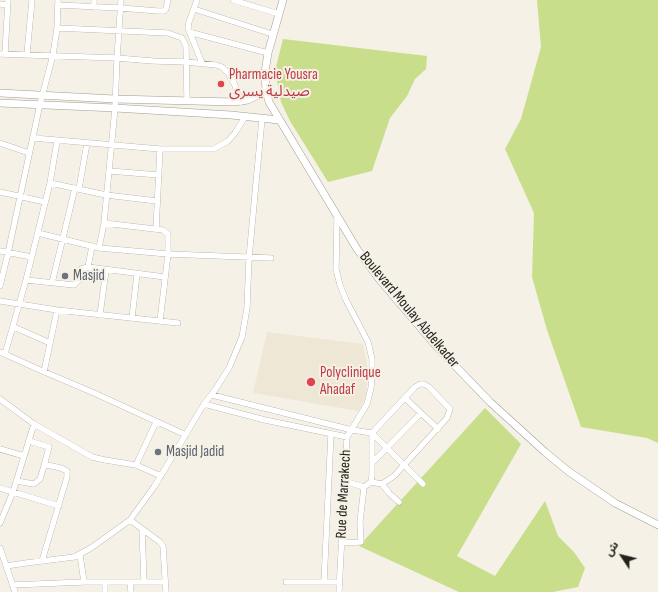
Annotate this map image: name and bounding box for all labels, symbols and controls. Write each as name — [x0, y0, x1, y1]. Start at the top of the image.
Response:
place label: Pharmacie Yousra صيدلية يسرى — [229, 66, 318, 101]
marker: Pharmacie Yousra صيدلية يسرى — [216, 79, 226, 89]
street label: Boulevard Moulay Abdelkader — [355, 248, 463, 372]
place label: Masjid — [73, 267, 105, 285]
marker: Masjid — [60, 271, 70, 281]
place label: Polyclinique Ahadaf — [320, 364, 381, 399]
marker: Polyclinique Ahadaf — [305, 376, 317, 388]
place label: Masjid Jadid — [166, 443, 224, 461]
marker: Masjid Jadid — [153, 447, 163, 457]
street label: Rue de Marrakech — [333, 449, 355, 539]
north arrow — [602, 536, 642, 576]
text: ش — [602, 539, 621, 559]

